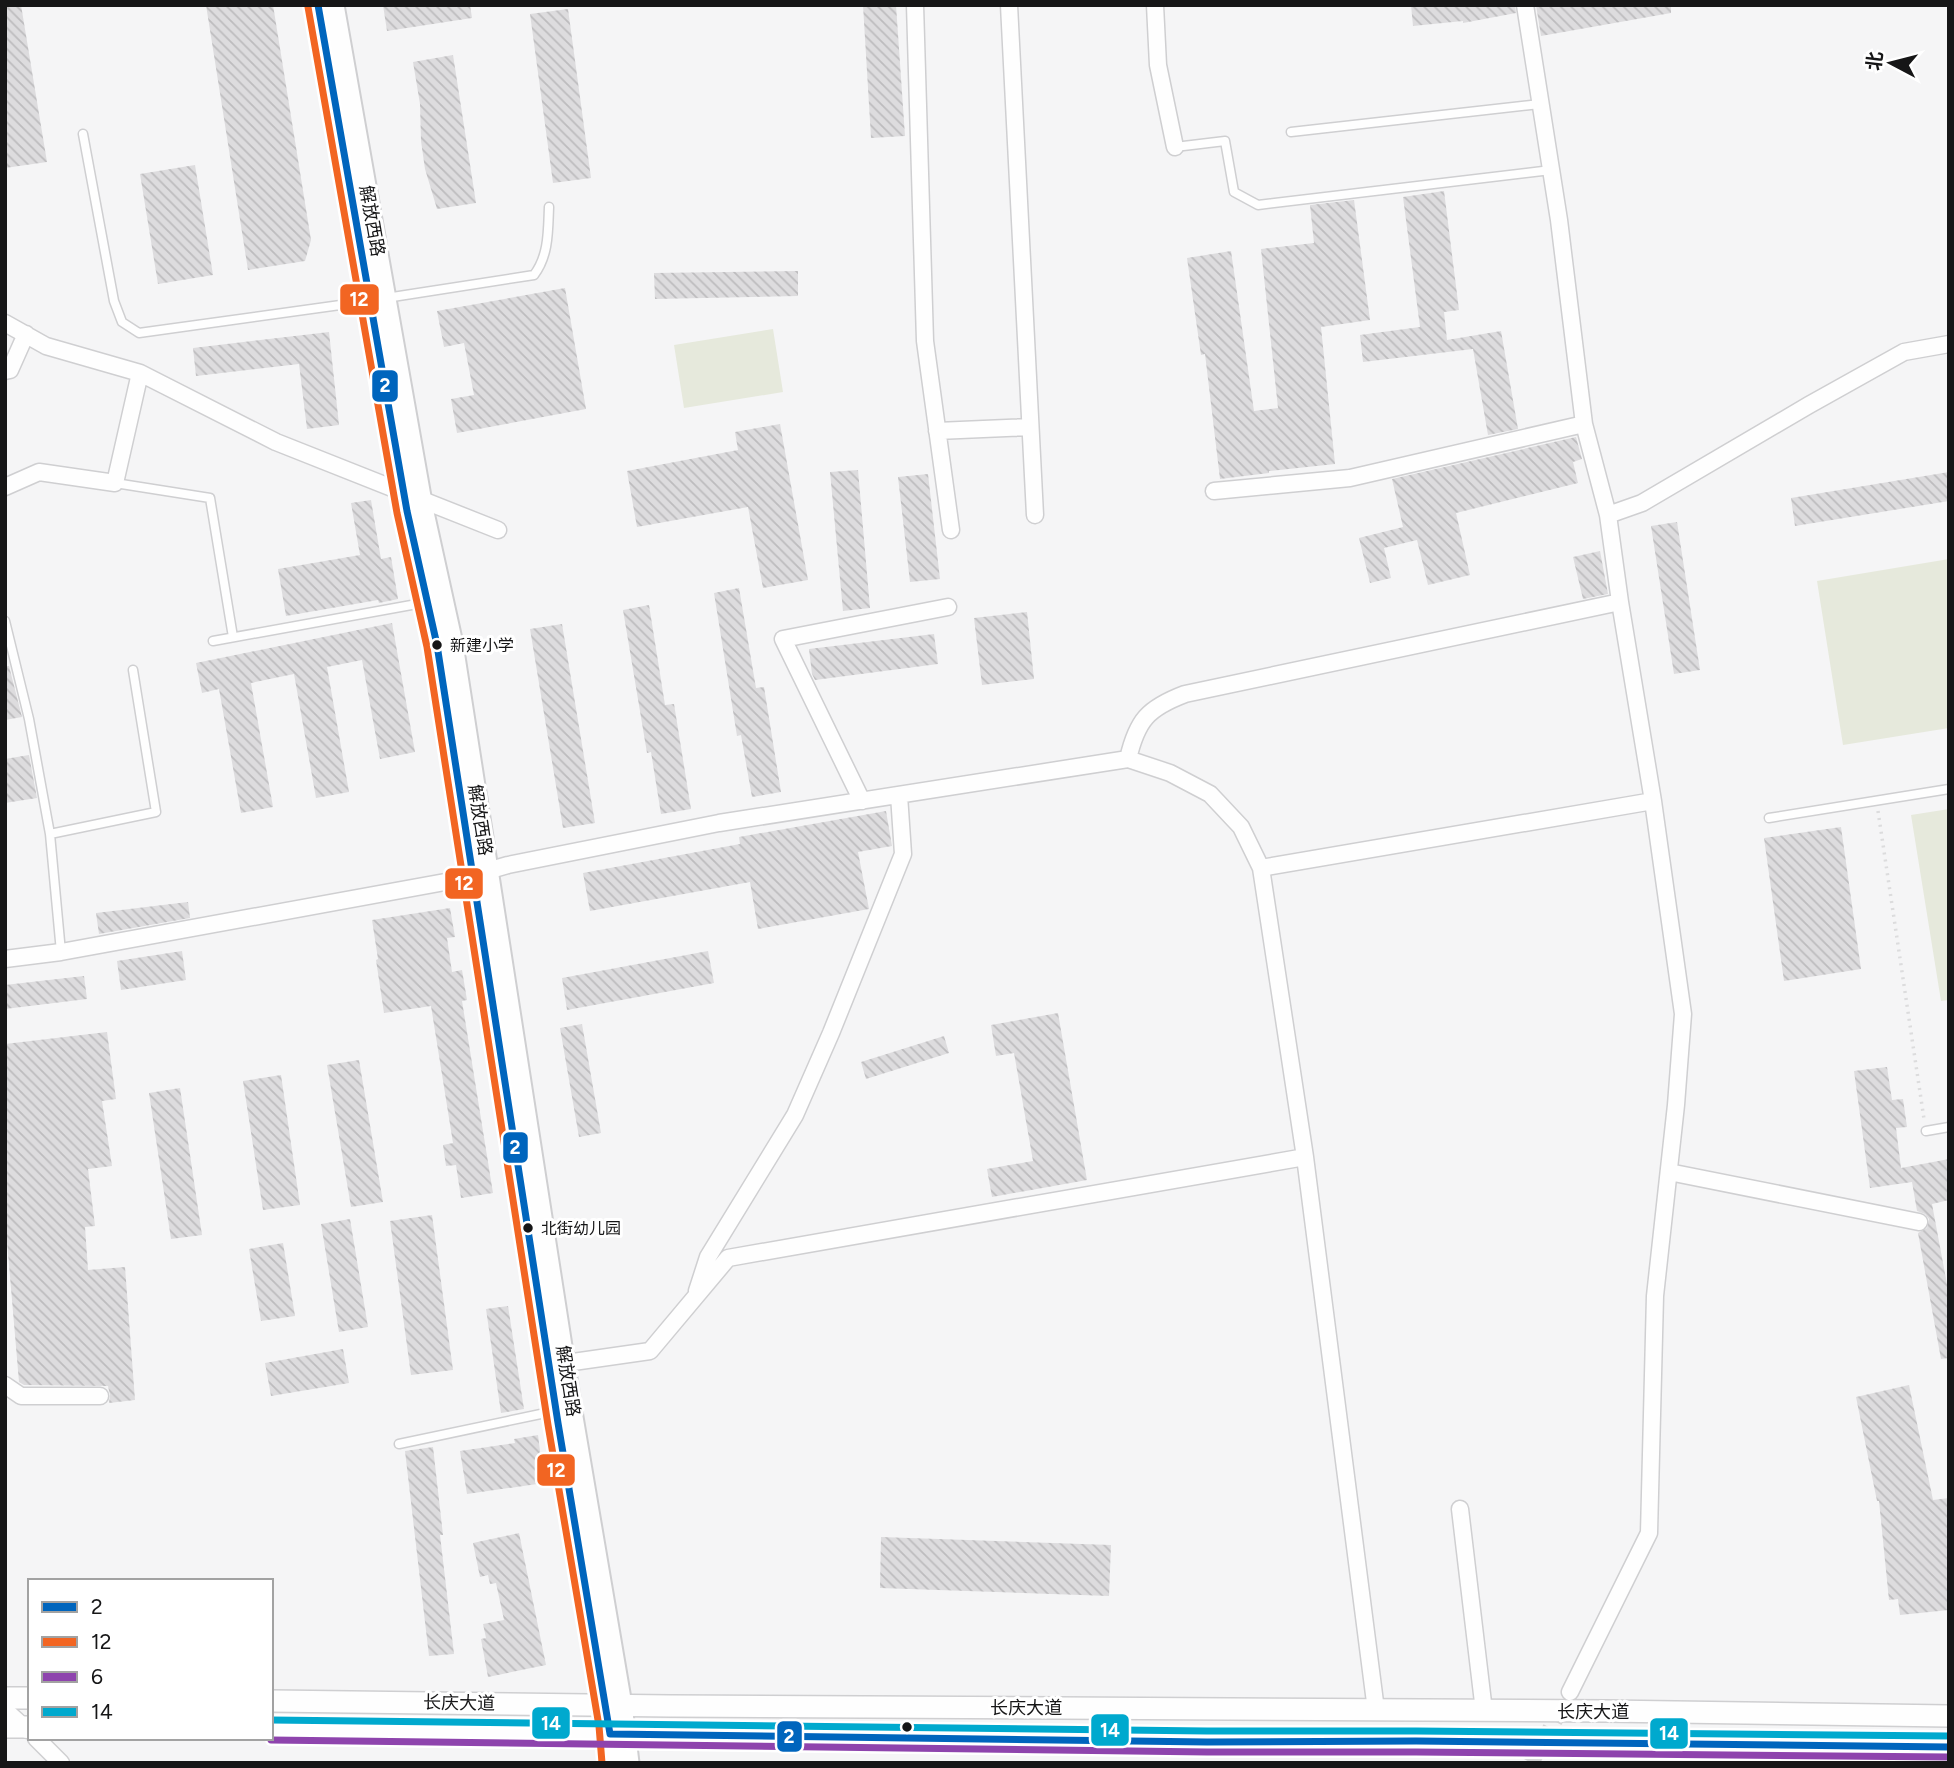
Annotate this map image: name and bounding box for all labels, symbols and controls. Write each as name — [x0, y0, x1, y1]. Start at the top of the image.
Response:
north arrow — [1856, 28, 1926, 98]
text: 北 — [1862, 50, 1887, 72]
street label: 解放西路 — [355, 184, 389, 258]
line badge: 12 — [339, 283, 380, 316]
text: 12 — [349, 288, 369, 311]
line badge: 2 — [371, 369, 399, 403]
text: 2 — [379, 374, 391, 397]
place label: 新建小学 — [450, 636, 514, 655]
marker: 新建小学 — [430, 638, 444, 652]
street label: 解放西路 — [464, 783, 496, 857]
line badge: 12 — [444, 867, 484, 900]
text: 12 — [454, 872, 474, 895]
line badge: 2 — [502, 1131, 529, 1164]
text: 2 — [509, 1136, 521, 1159]
place label: 北街幼儿园 — [541, 1219, 621, 1238]
marker: 北街幼儿园 — [521, 1221, 535, 1235]
street label: 解放西路 — [552, 1344, 584, 1418]
line badge: 12 — [536, 1453, 576, 1487]
text: 12 — [546, 1459, 566, 1482]
legend — [28, 1579, 273, 1740]
text: 2 — [91, 1594, 103, 1619]
text: 12 — [91, 1629, 111, 1654]
text: 6 — [91, 1664, 103, 1689]
street label: 长庆大道 — [423, 1691, 495, 1715]
street label: 长庆大道 — [990, 1697, 1062, 1719]
text: 14 — [91, 1699, 113, 1724]
street label: 长庆大道 — [1557, 1701, 1629, 1723]
line badge: 14 — [531, 1706, 571, 1740]
text: 14 — [541, 1712, 561, 1735]
line badge: 14 — [1090, 1713, 1130, 1747]
line badge: 14 — [1649, 1717, 1689, 1750]
text: 14 — [1100, 1719, 1120, 1742]
line badge: 2 — [776, 1720, 803, 1753]
unlabelled marker — [900, 1720, 914, 1734]
text: 14 — [1659, 1722, 1679, 1745]
text: 2 — [783, 1725, 795, 1748]

